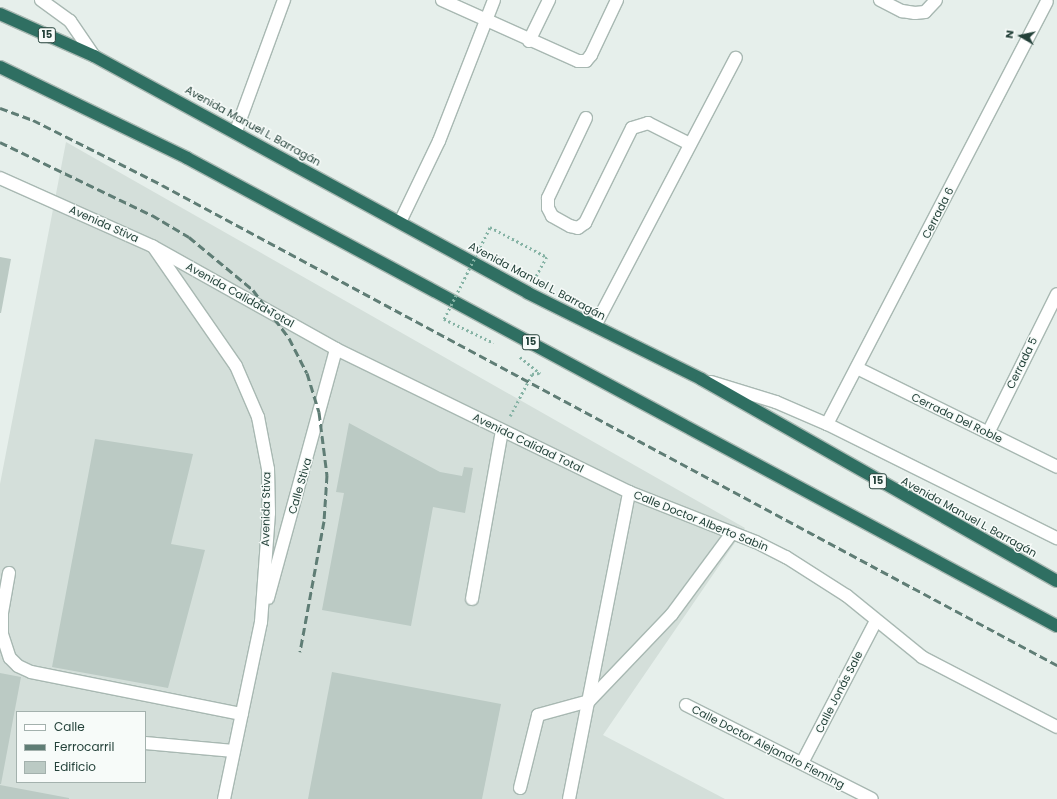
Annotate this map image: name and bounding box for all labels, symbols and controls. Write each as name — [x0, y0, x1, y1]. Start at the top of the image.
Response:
north arrow — [1001, 16, 1041, 56]
road number: 15 — [37, 27, 57, 43]
text: N — [1001, 29, 1018, 39]
street label: Avenida Manuel L. Barragán — [183, 83, 323, 169]
street label: Cerrada 6 — [919, 185, 957, 241]
street label: Avenida Stiva — [67, 203, 141, 245]
street label: Avenida Manuel L. Barragán — [466, 239, 608, 323]
street label: Avenida Calidad Total — [184, 260, 296, 330]
road number: 15 — [521, 334, 541, 350]
street label: Cerrada 5 — [1004, 335, 1040, 391]
street label: Cerrada Del Roble — [909, 390, 1005, 446]
street label: Avenida Calidad Total — [470, 410, 586, 476]
street label: Calle Stiva — [286, 456, 314, 516]
street label: Avenida Stiva — [259, 472, 273, 546]
road number: 15 — [868, 473, 888, 489]
street label: Avenida Manuel L. Barragán — [899, 474, 1039, 560]
street label: Calle Doctor Alberto Sabin — [632, 488, 770, 554]
street label: Calle Jonás Sale — [813, 649, 865, 735]
street label: Calle Doctor Alejandro Fleming — [689, 703, 847, 791]
legend — [16, 711, 146, 783]
text: Calle — [54, 718, 85, 735]
text: Ferrocarril — [54, 738, 114, 755]
text: Edificio — [54, 758, 96, 775]

